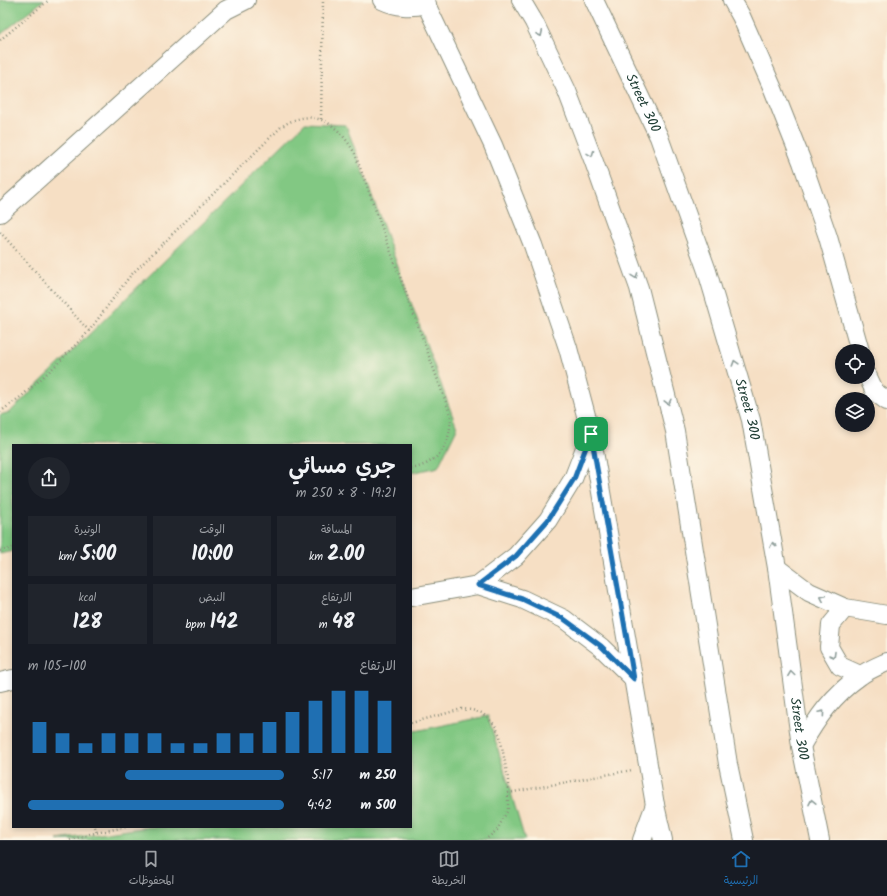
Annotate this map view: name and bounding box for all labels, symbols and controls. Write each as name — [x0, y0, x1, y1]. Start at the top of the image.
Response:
one-way arrow — [535, 30, 543, 38]
street label: Street 300 — [619, 70, 666, 136]
one-way arrow — [586, 150, 594, 157]
one-way arrow — [630, 273, 638, 280]
map controls — [835, 344, 875, 432]
button: locate — [835, 344, 875, 384]
one-way arrow — [731, 360, 740, 367]
street label: Street 300 — [728, 376, 765, 442]
button: layers — [835, 392, 875, 432]
one-way arrow — [663, 398, 672, 405]
pin — [574, 417, 608, 451]
icon: arrive — [580, 423, 602, 445]
text: جري مسائي — [288, 450, 396, 485]
button: share — [28, 457, 70, 499]
text: 19:21 · 8 × 250 m — [296, 483, 396, 504]
text: الوتيرة — [74, 521, 101, 539]
text: الوقت — [199, 521, 225, 539]
text: المسافة — [321, 521, 352, 539]
text: 5:00 — [81, 539, 116, 571]
text: 10:00 — [191, 539, 233, 571]
text: 2.00 — [327, 539, 364, 571]
one-way arrow — [769, 542, 778, 548]
text: /km — [58, 548, 81, 566]
text: km — [309, 548, 327, 566]
text: kcal — [78, 589, 96, 607]
text: النبض — [199, 589, 225, 607]
text: الارتفاع — [321, 589, 352, 607]
one-way arrow — [819, 595, 826, 603]
text: 128 — [73, 607, 102, 639]
text: 142 — [210, 607, 238, 639]
text: 48 — [332, 607, 355, 639]
text: bpm — [186, 616, 210, 634]
text: m — [319, 616, 332, 634]
one-way arrow — [829, 651, 836, 658]
text: 100–105 m — [28, 656, 86, 677]
text: الارتفاع — [360, 656, 396, 677]
one-way arrow — [787, 671, 796, 677]
street label: Street 300 — [784, 696, 815, 762]
one-way arrow — [817, 710, 824, 718]
text: 5:17 — [312, 765, 332, 786]
text: 250 m — [360, 765, 396, 786]
text: 4:42 — [307, 795, 332, 816]
text: 500 m — [360, 795, 396, 816]
one-way arrow — [809, 799, 817, 805]
tab: المحفوظات — [129, 848, 174, 890]
tab: الخريطة — [432, 848, 466, 890]
tab: الرئيسية — [724, 848, 758, 890]

